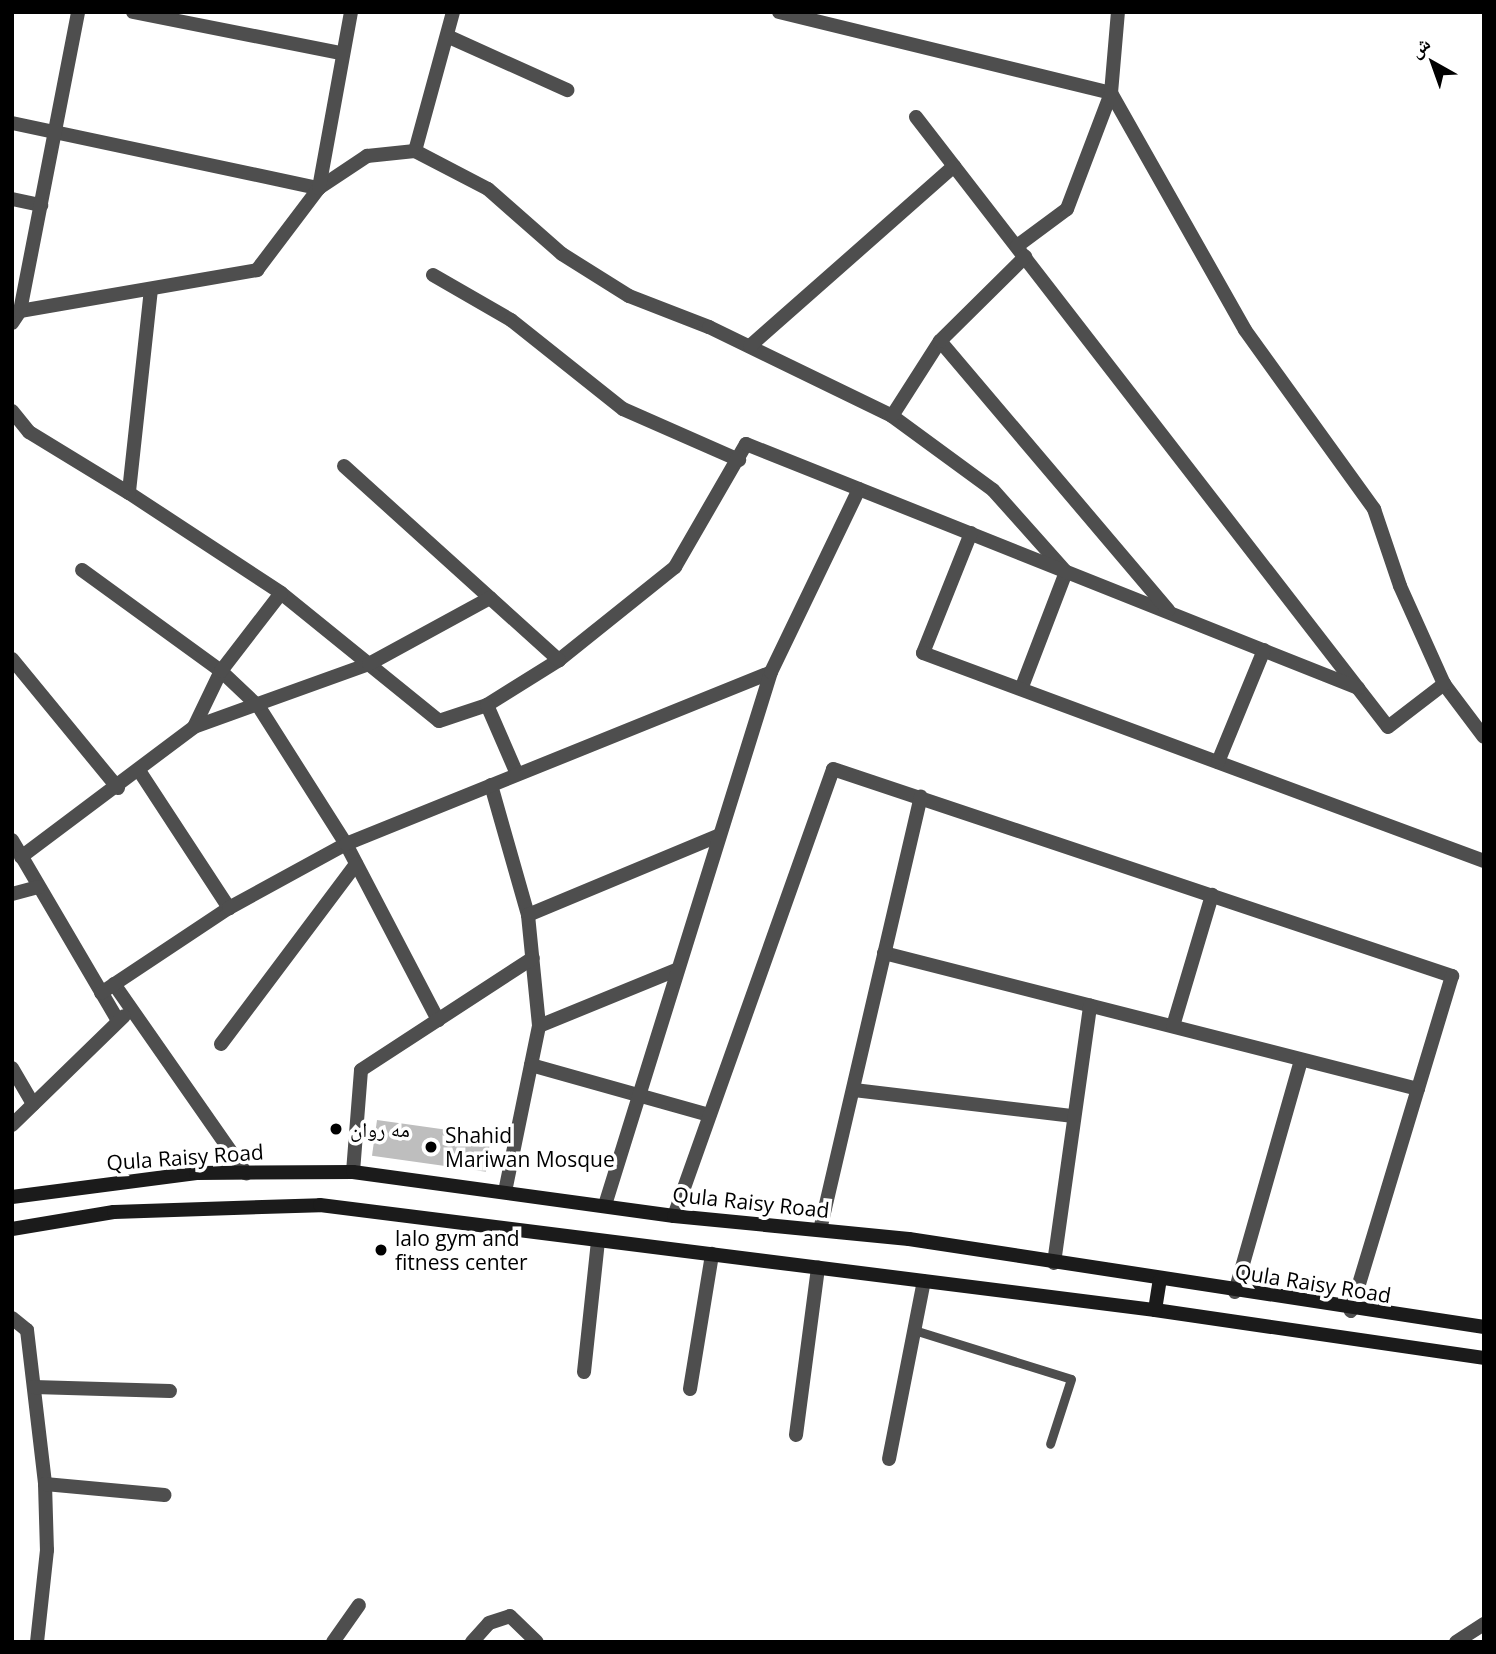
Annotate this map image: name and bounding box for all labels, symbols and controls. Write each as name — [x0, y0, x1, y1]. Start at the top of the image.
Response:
north arrow — [1398, 28, 1468, 98]
text: ش — [1403, 30, 1436, 63]
place label: مه روان — [350, 1116, 410, 1142]
marker: مه روان — [328, 1121, 344, 1137]
place label: Shahid Mariwan Mosque — [445, 1122, 615, 1172]
street label: Qula Raisy Road — [105, 1139, 265, 1175]
marker: Shahid Mariwan Mosque — [423, 1139, 439, 1155]
street label: Qula Raisy Road — [671, 1181, 831, 1223]
place label: lalo gym and fitness center — [395, 1225, 528, 1275]
marker: lalo gym and fitness center — [373, 1242, 389, 1258]
street label: Qula Raisy Road — [1233, 1258, 1393, 1308]

